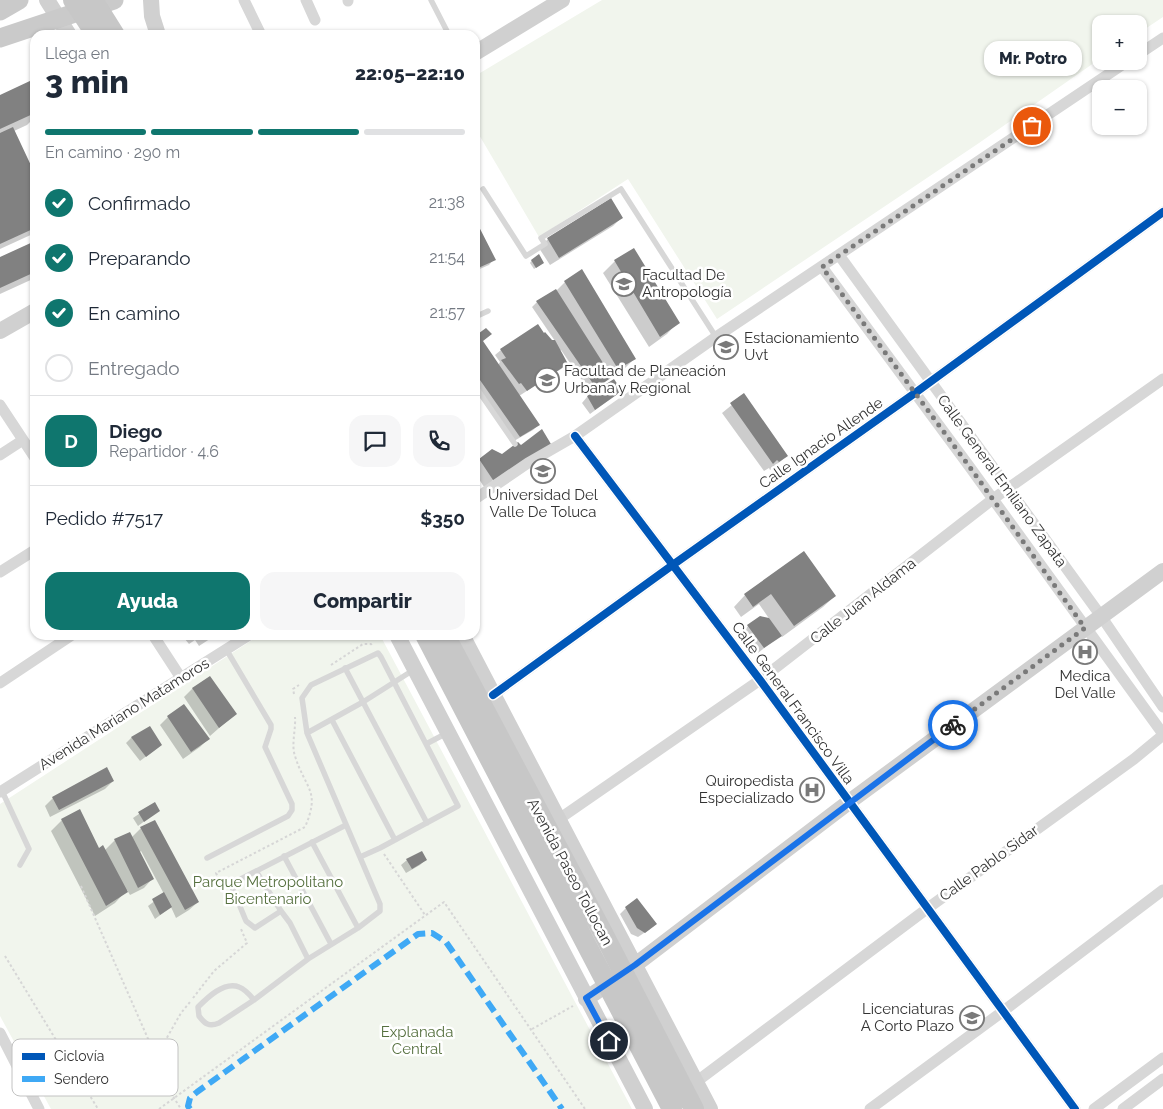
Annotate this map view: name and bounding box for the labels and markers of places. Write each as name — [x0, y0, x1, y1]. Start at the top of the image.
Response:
callout: Mr. Potro — [983, 41, 1081, 76]
pin — [1011, 105, 1053, 147]
place label: Facultad De Antropología — [642, 266, 732, 301]
school or university icon: Facultad De Antropología — [611, 271, 637, 297]
place label: Estacionamiento Uvt — [744, 329, 859, 364]
school or university icon: Estacionamiento Uvt — [713, 334, 739, 360]
place label: Facultad de Planeación Urbana y Regional — [564, 362, 726, 397]
school or university icon: Facultad de Planeación Urbana y Regional — [534, 367, 560, 393]
school or university icon: Universidad Del Valle De Toluca — [530, 458, 556, 484]
place label: Universidad Del Valle De Toluca — [488, 486, 599, 521]
hospital icon: Medica Del Valle — [1072, 639, 1098, 665]
place label: Medica Del Valle — [1054, 667, 1116, 702]
place label: Quiropedista Especializado — [699, 772, 794, 807]
hospital icon: Quiropedista Especializado — [799, 777, 825, 803]
place label: Licenciaturas A Corto Plazo — [861, 1000, 954, 1035]
school or university icon: Licenciaturas A Corto Plazo — [959, 1005, 985, 1031]
pin — [588, 1020, 630, 1062]

